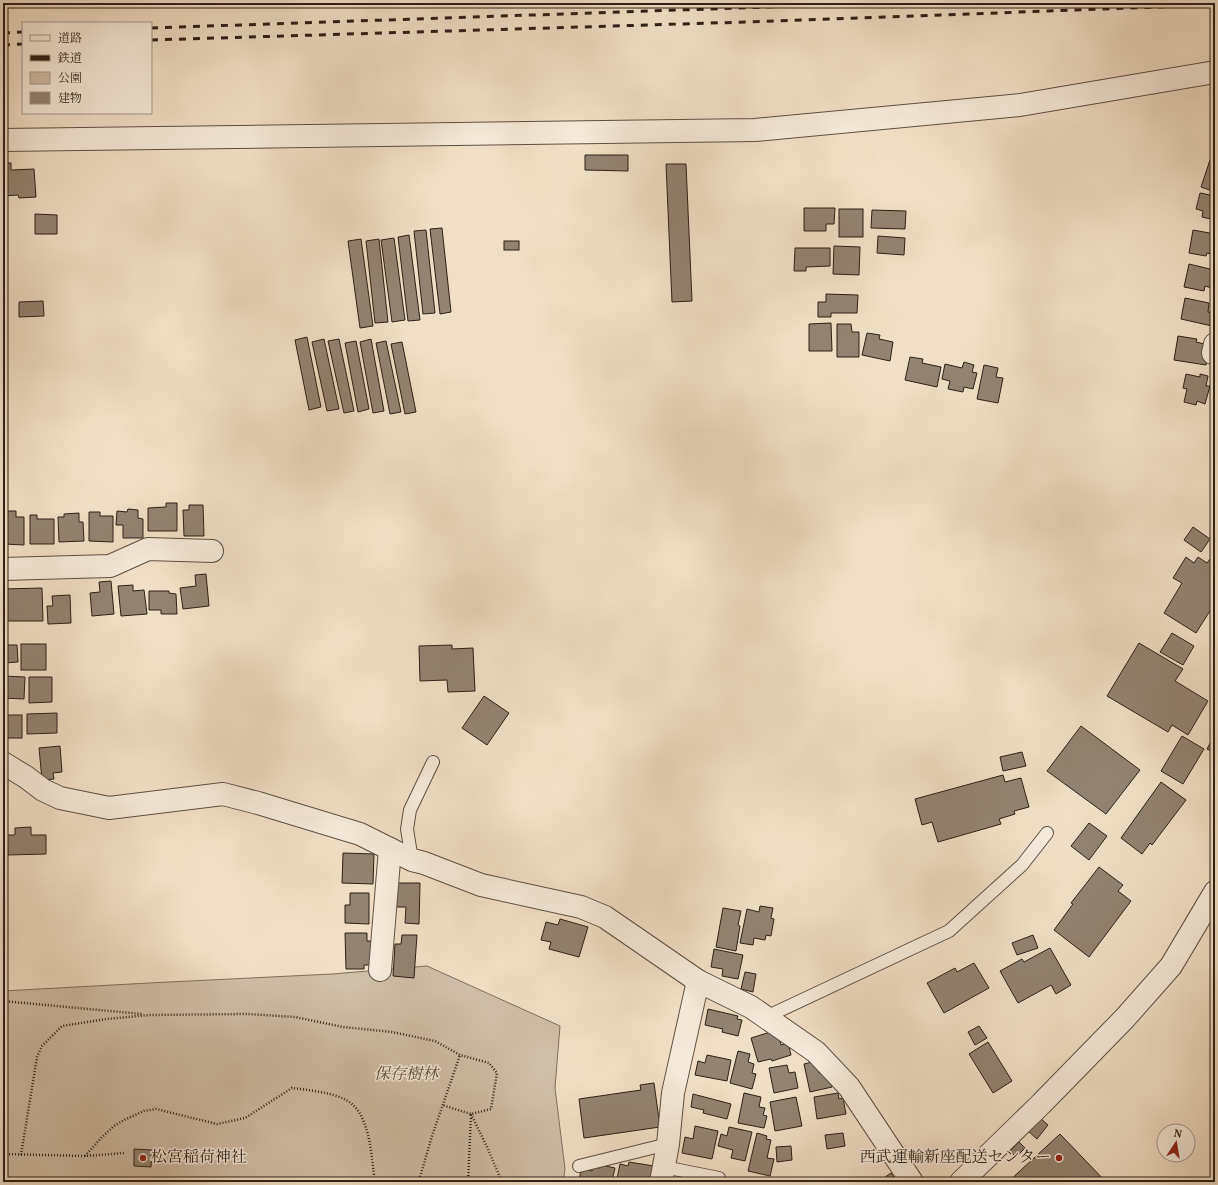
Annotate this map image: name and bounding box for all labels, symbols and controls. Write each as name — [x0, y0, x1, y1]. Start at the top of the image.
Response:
legend — [22, 22, 152, 114]
text: 道路 — [58, 31, 82, 47]
text: 鉄道 — [57, 51, 82, 67]
text: 公園 — [58, 71, 82, 87]
text: 建物 — [58, 91, 82, 107]
park label: 保存樹林 — [374, 1064, 440, 1086]
north arrow — [1156, 1123, 1196, 1163]
text: N — [1172, 1127, 1183, 1143]
place label: 松宮稲荷神社 — [151, 1147, 247, 1169]
place label: 西武運輸新座配送センター — [860, 1147, 1051, 1169]
marker: 松宮稲荷神社 — [138, 1153, 148, 1163]
marker: 西武運輸新座配送センター — [1054, 1153, 1064, 1163]

